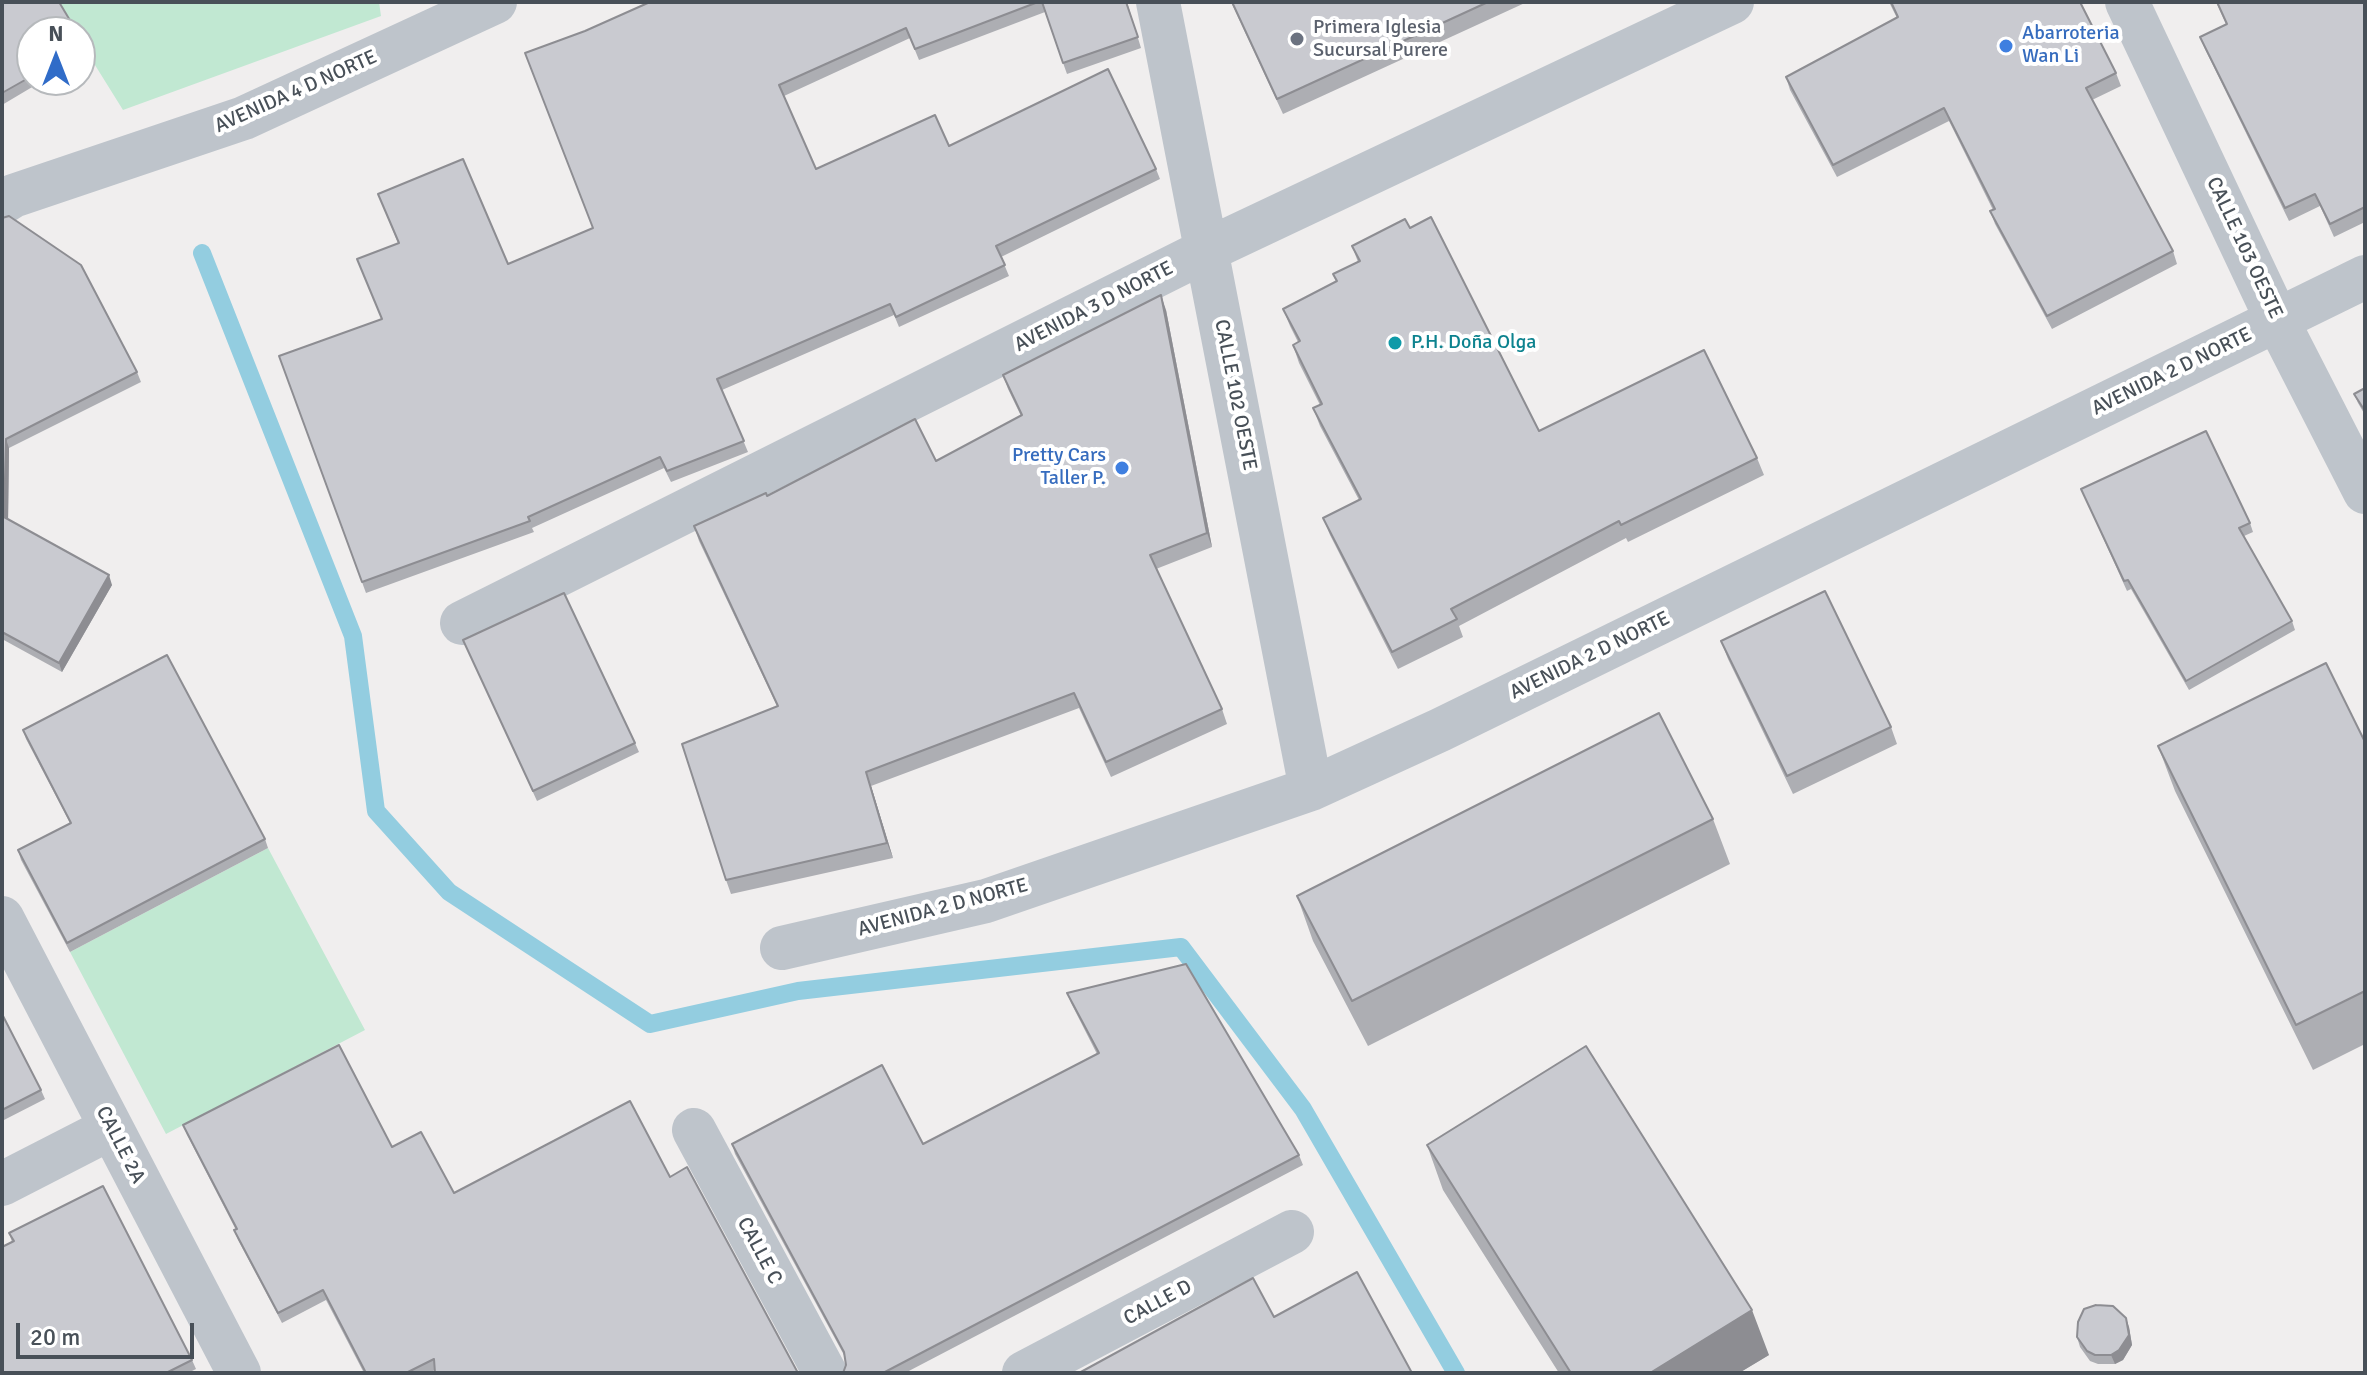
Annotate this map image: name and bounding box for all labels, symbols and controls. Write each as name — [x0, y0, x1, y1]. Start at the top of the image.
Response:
north arrow — [16, 16, 96, 96]
place label: Primera Iglesia Sucursal Purere — [1313, 16, 1448, 63]
text: N — [48, 20, 64, 47]
place label: Abarroteria Wan Li — [2022, 22, 2120, 69]
marker: Primera Iglesia Sucursal Purere — [1288, 30, 1306, 48]
marker: Abarroteria Wan Li — [1997, 37, 2015, 55]
street label: AVENIDA 4 D NORTE — [211, 45, 381, 139]
street label: CALLE 103 OESTE — [2201, 173, 2287, 323]
street label: AVENIDA 3 D NORTE — [1011, 257, 1177, 357]
street label: CALLE 102 OESTE — [1209, 317, 1261, 473]
street label: AVENIDA 2 D NORTE — [2088, 323, 2256, 421]
place label: P.H. Doña Olga — [1411, 331, 1537, 355]
marker: P.H. Doña Olga — [1386, 334, 1404, 352]
place label: Pretty Cars Taller P. — [1012, 444, 1106, 491]
marker: Pretty Cars Taller P. — [1113, 459, 1131, 477]
street label: AVENIDA 2 D NORTE — [1506, 607, 1674, 705]
street label: AVENIDA 2 D NORTE — [855, 874, 1031, 942]
street label: CALLE 2A — [90, 1102, 150, 1188]
street label: CALLE C — [731, 1213, 787, 1289]
street label: CALLE D — [1120, 1275, 1196, 1331]
scale bar — [20, 1307, 198, 1357]
text: 20 m — [30, 1322, 80, 1352]

